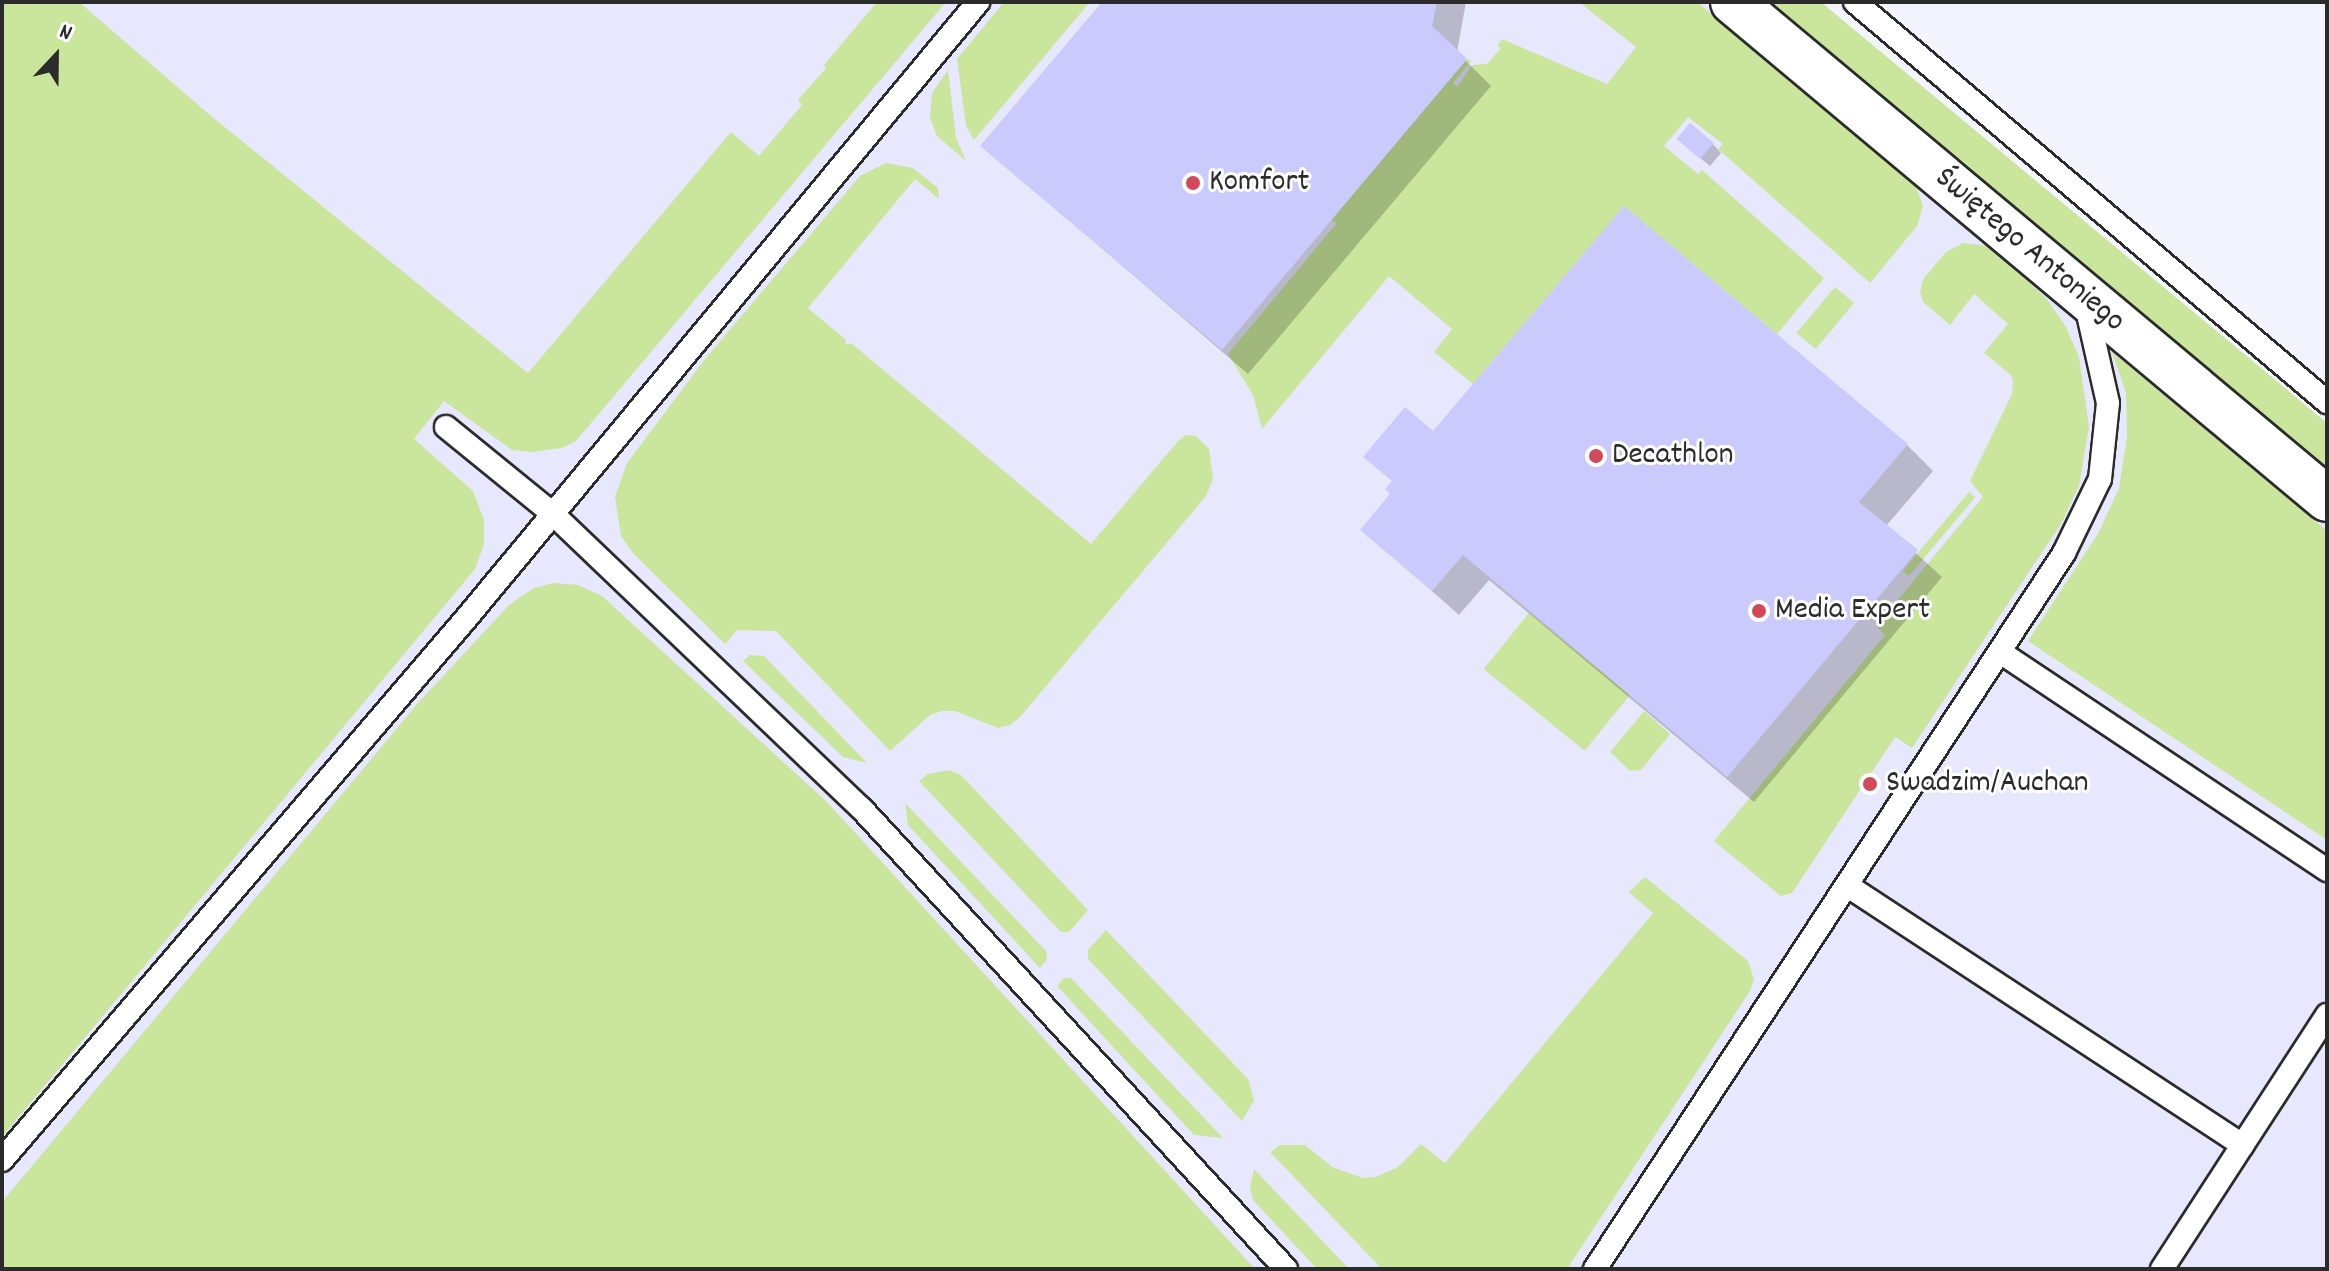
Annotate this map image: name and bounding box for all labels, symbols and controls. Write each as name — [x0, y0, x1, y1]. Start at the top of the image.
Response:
north arrow — [16, 16, 96, 96]
text: N — [54, 17, 76, 50]
street label: Świętego Antoniego — [1926, 160, 2132, 342]
place label: Komfort — [1209, 164, 1309, 202]
marker: Komfort — [1184, 174, 1202, 192]
place label: Decathlon — [1612, 437, 1734, 475]
marker: Decathlon — [1587, 447, 1605, 465]
place label: Media Expert — [1775, 592, 1930, 630]
marker: Media Expert — [1750, 602, 1768, 620]
place label: Swadzim/Auchan — [1886, 765, 2088, 803]
marker: Swadzim/Auchan — [1861, 775, 1879, 793]

